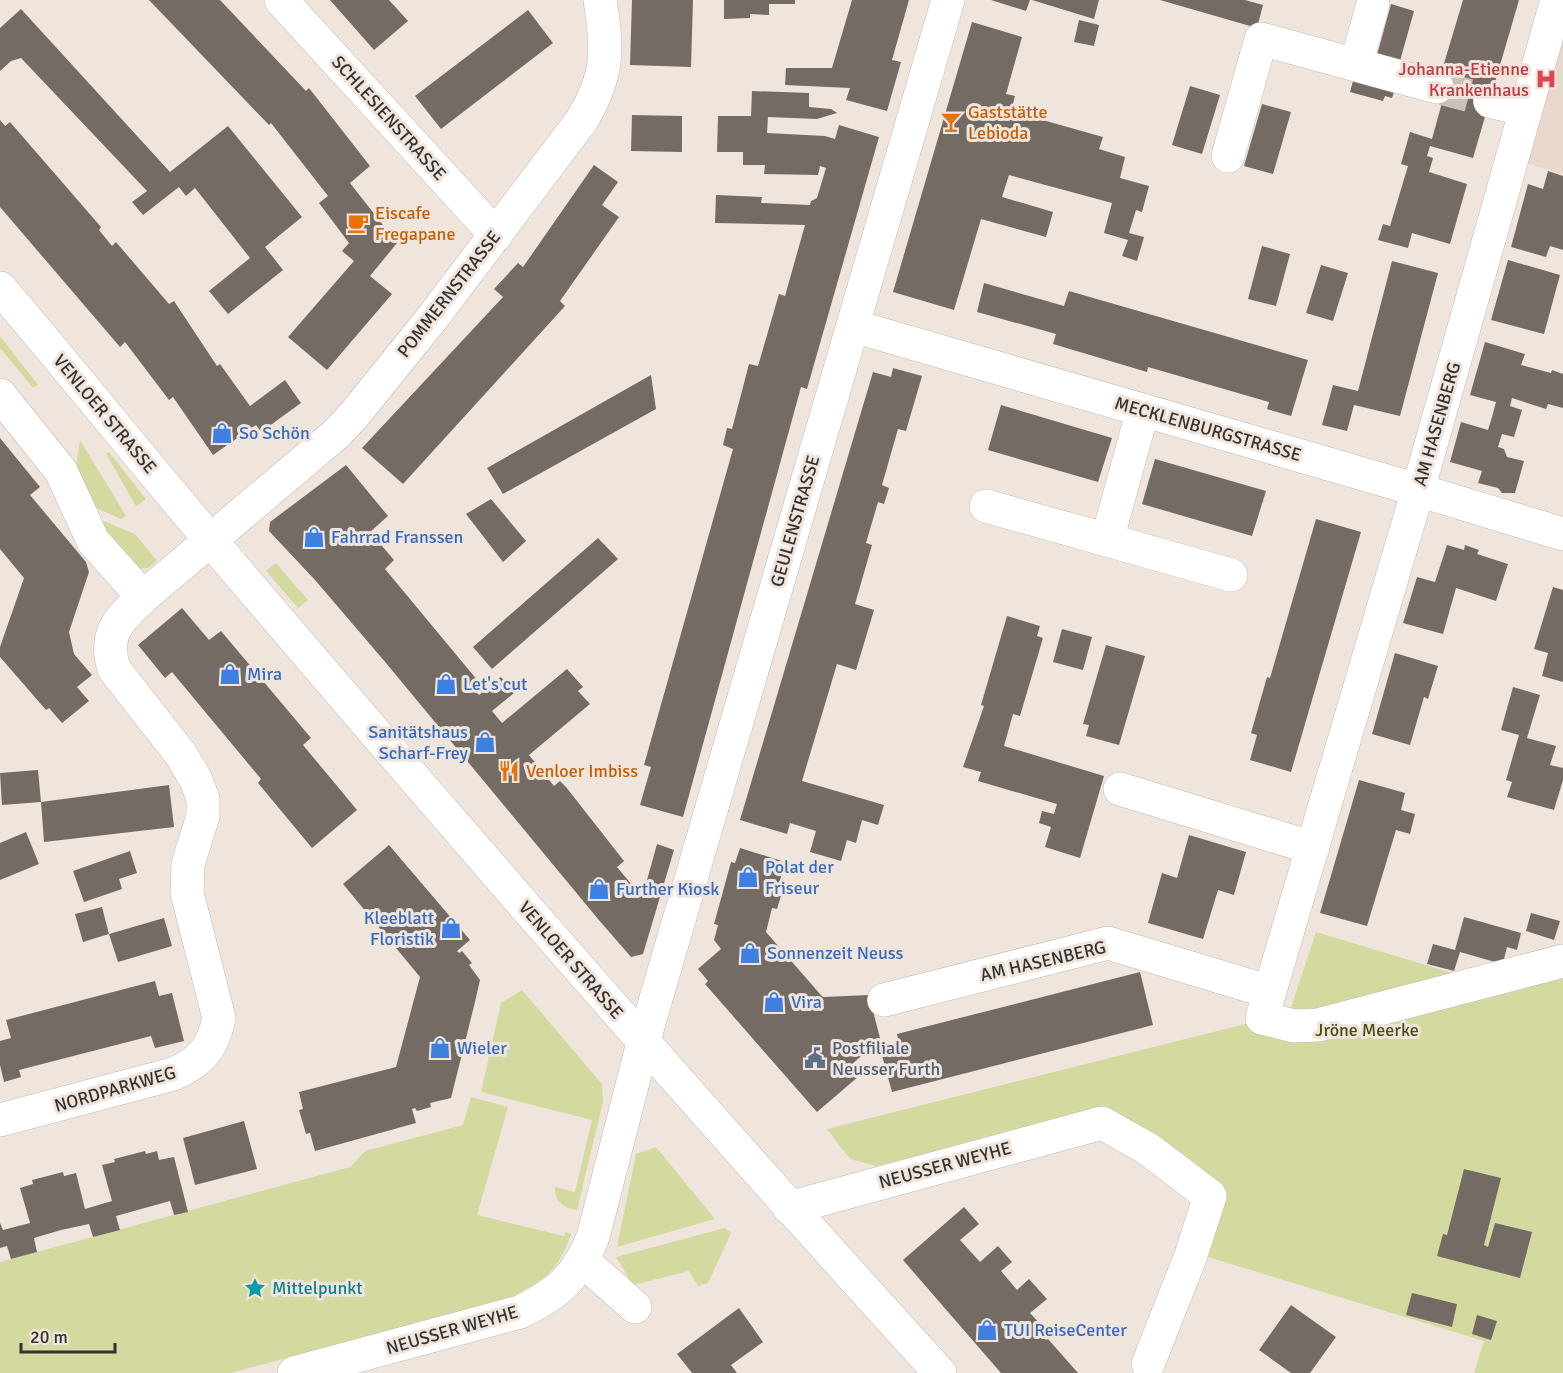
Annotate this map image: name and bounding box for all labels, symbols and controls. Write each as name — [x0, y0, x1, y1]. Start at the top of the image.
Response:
street label: SCHLESIENSTRASSE — [327, 51, 451, 185]
place label: Johanna-Etienne Krankenhaus — [1399, 58, 1529, 101]
hospital icon: Johanna-Etienne Krankenhaus — [1534, 67, 1558, 91]
place label: Gaststätte Lebioda — [968, 101, 1047, 144]
bar icon: Gaststätte Lebioda — [939, 110, 963, 134]
place label: Eiscafe Fregapane — [375, 202, 455, 245]
cafe icon: Eiscafe Fregapane — [346, 211, 370, 235]
street label: POMMERNSTRASSE — [393, 226, 505, 362]
street label: VENLOER STRASSE — [49, 350, 161, 478]
street label: AM HASENBERG — [1409, 359, 1465, 489]
street label: MECKLENBURGSTRASSE — [1112, 392, 1304, 466]
shop icon: So Schön — [210, 421, 234, 445]
place label: So Schön — [239, 422, 310, 444]
street label: GEULENSTRASSE — [766, 453, 824, 589]
shop icon: Fahrrad Franssen — [302, 525, 326, 549]
place label: Fahrrad Franssen — [331, 526, 463, 548]
shop icon: Mira — [218, 662, 242, 686]
place label: Mira — [247, 663, 282, 685]
shop icon: Let's cut — [434, 672, 458, 696]
place label: Let's cut — [463, 673, 527, 695]
place label: Sanitätshaus Scharf-Frey — [368, 721, 469, 764]
shop icon: Sanitätshaus Scharf-Frey — [473, 730, 497, 754]
restaurant icon: Venloer Imbiss — [497, 759, 521, 783]
place label: Venloer Imbiss — [526, 760, 638, 782]
place label: Polat der Friseur — [765, 856, 834, 899]
shop icon: Polat der Friseur — [736, 865, 760, 889]
shop icon: Further Kiosk — [587, 877, 611, 901]
place label: Further Kiosk — [616, 878, 719, 900]
street label: VENLOER STRASSE — [514, 897, 628, 1023]
place label: Kleeblatt Floristik — [364, 907, 434, 950]
shop icon: Kleeblatt Floristik — [439, 916, 463, 940]
street label: AM HASENBERG — [978, 936, 1108, 986]
shop icon: Sonnenzeit Neuss — [738, 941, 762, 965]
place label: Sonnenzeit Neuss — [767, 942, 904, 964]
shop icon: Vira — [762, 990, 786, 1014]
place label: Vira — [791, 991, 822, 1013]
park label: Jröne Meerke — [1315, 1019, 1419, 1041]
shop icon: Wieler — [428, 1036, 452, 1060]
place label: Wieler — [457, 1037, 507, 1059]
place label: Postfiliale Neusser Furth — [832, 1037, 940, 1080]
public building icon: Postfiliale Neusser Furth — [803, 1046, 827, 1070]
street label: NORDPARKWEG — [52, 1061, 178, 1117]
street label: NEUSSER WEYHE — [876, 1137, 1014, 1193]
place icon: Mittelpunkt — [243, 1276, 267, 1300]
place label: Mittelpunkt — [272, 1277, 363, 1299]
street label: NEUSSER WEYHE — [383, 1301, 521, 1359]
scale bar — [21, 1316, 116, 1354]
shop icon: TUI ReiseCenter — [975, 1318, 999, 1342]
place label: TUI ReiseCenter — [1004, 1319, 1127, 1341]
text: 20 m — [30, 1326, 68, 1348]

